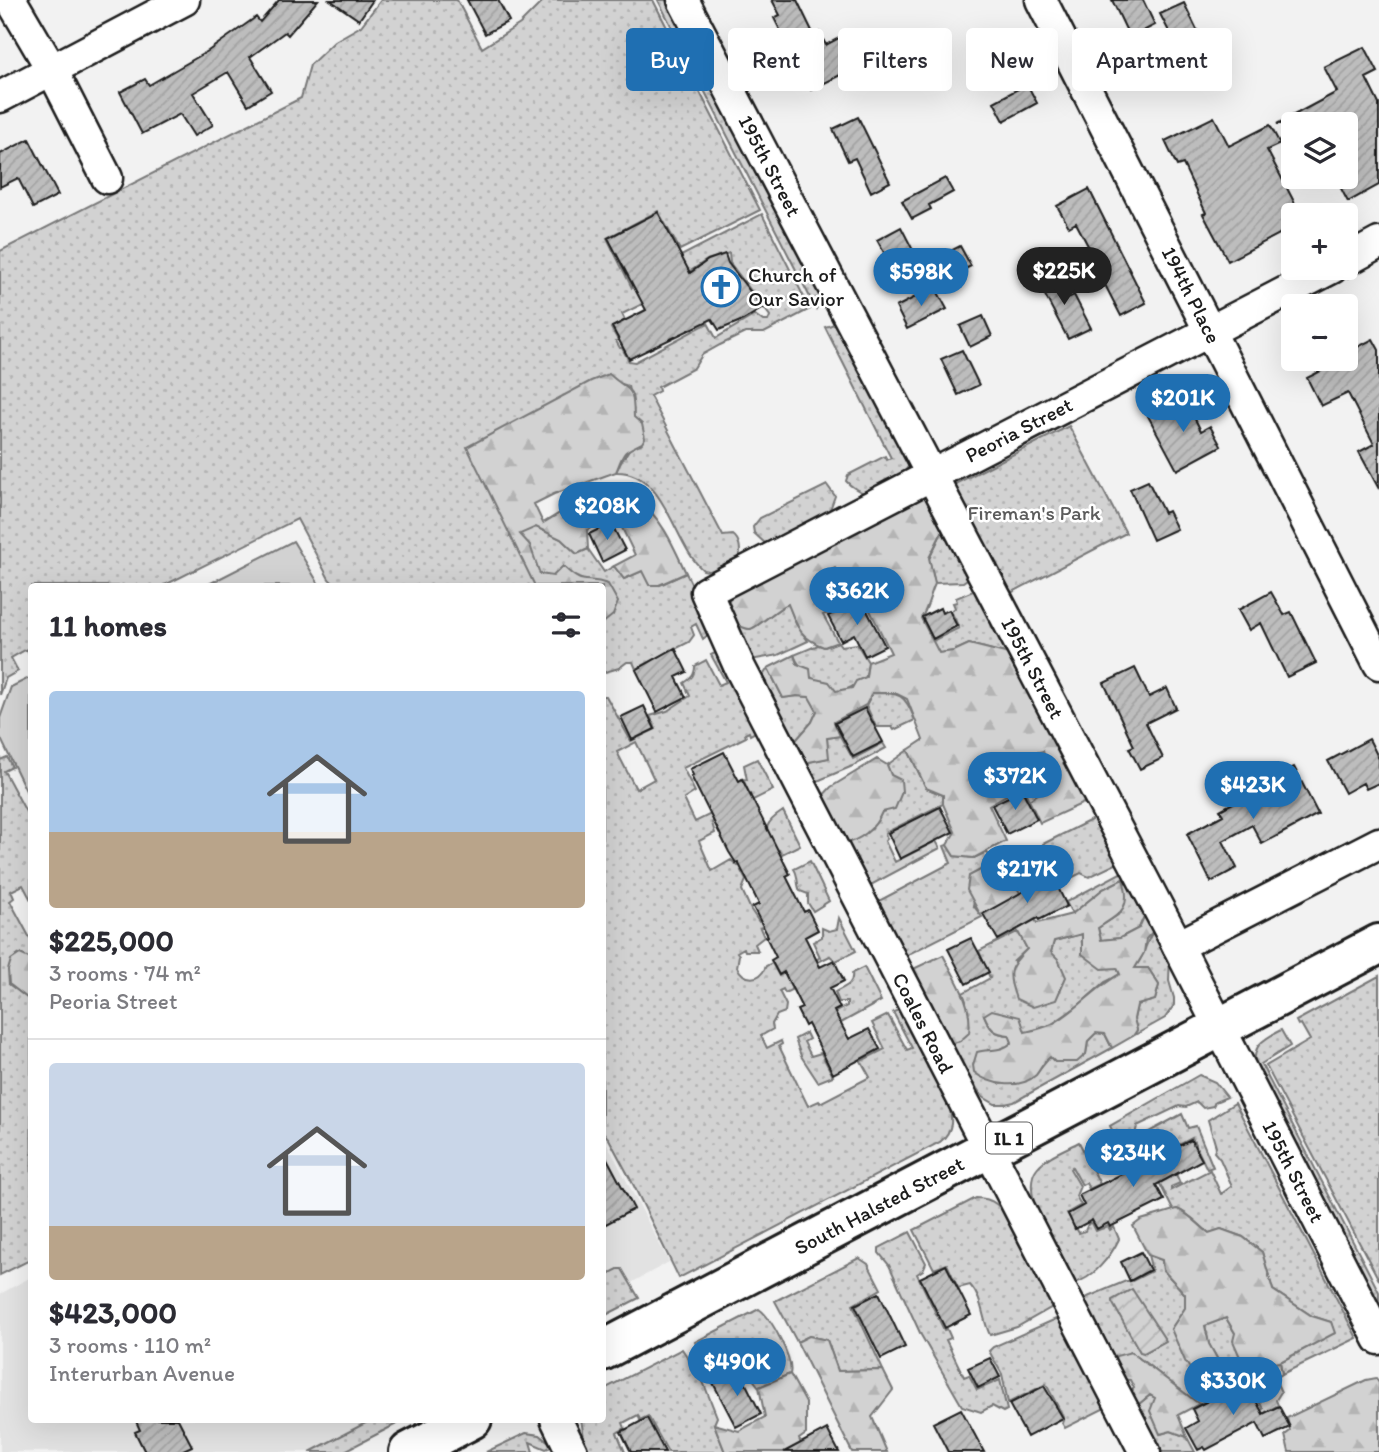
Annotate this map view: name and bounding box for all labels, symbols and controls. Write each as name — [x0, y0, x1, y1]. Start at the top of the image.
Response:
chip: Buy — [626, 28, 714, 91]
chip: Rent — [728, 28, 824, 91]
chip: Filters — [838, 28, 952, 91]
chip: New — [966, 28, 1058, 91]
chip: Apartment — [1072, 28, 1232, 91]
street label: 195th Street — [733, 110, 807, 221]
map controls — [1281, 112, 1358, 371]
button: layers — [1281, 112, 1358, 189]
button: + — [1281, 203, 1358, 280]
street label: 194th Place — [1157, 242, 1227, 347]
pin: $225K — [1015, 247, 1113, 307]
pin: $598K — [872, 248, 970, 308]
text: $225K — [1033, 256, 1095, 284]
text: $598K — [889, 257, 953, 285]
place label: Church of Our Savior — [748, 262, 845, 311]
church icon: Church of Our Savior — [700, 266, 742, 308]
button: − — [1281, 294, 1358, 371]
pin: $201K — [1134, 374, 1232, 434]
text: $201K — [1151, 383, 1215, 411]
street label: Peoria Street — [961, 391, 1077, 468]
pin: $208K — [558, 482, 656, 542]
text: $208K — [574, 491, 640, 519]
park label: Fireman's Park — [967, 500, 1101, 525]
pin: $362K — [808, 568, 906, 627]
text: $362K — [825, 576, 889, 604]
icon: filters — [547, 606, 585, 644]
text: 11 homes — [49, 607, 167, 644]
street label: 195th Street — [996, 613, 1070, 723]
icon: home — [254, 736, 380, 862]
pin: $372K — [966, 752, 1064, 812]
text: $372K — [984, 761, 1046, 789]
pin: $423K — [1204, 762, 1302, 821]
text: $423K — [1221, 770, 1285, 798]
pin: $217K — [978, 846, 1076, 905]
text: $217K — [997, 854, 1057, 882]
text: $225,000 — [49, 922, 174, 959]
text: 3 rooms · 74 m² — [49, 959, 201, 987]
street label: Coales Road — [887, 968, 960, 1078]
text: Peoria Street — [49, 987, 178, 1015]
icon: home — [254, 1108, 380, 1234]
street label: 195th Street — [1257, 1116, 1330, 1227]
road number: IL 1 — [986, 1122, 1032, 1154]
pin: $234K — [1084, 1130, 1182, 1189]
text: $234K — [1101, 1138, 1165, 1166]
street label: South Halsted Street — [790, 1151, 968, 1260]
text: $423,000 — [49, 1294, 177, 1331]
text: 3 rooms · 110 m² — [49, 1331, 211, 1359]
pin: $490K — [688, 1338, 786, 1398]
text: $490K — [704, 1347, 770, 1375]
pin: $330K — [1184, 1358, 1282, 1417]
text: Interurban Avenue — [49, 1359, 235, 1387]
text: $330K — [1200, 1366, 1266, 1394]

